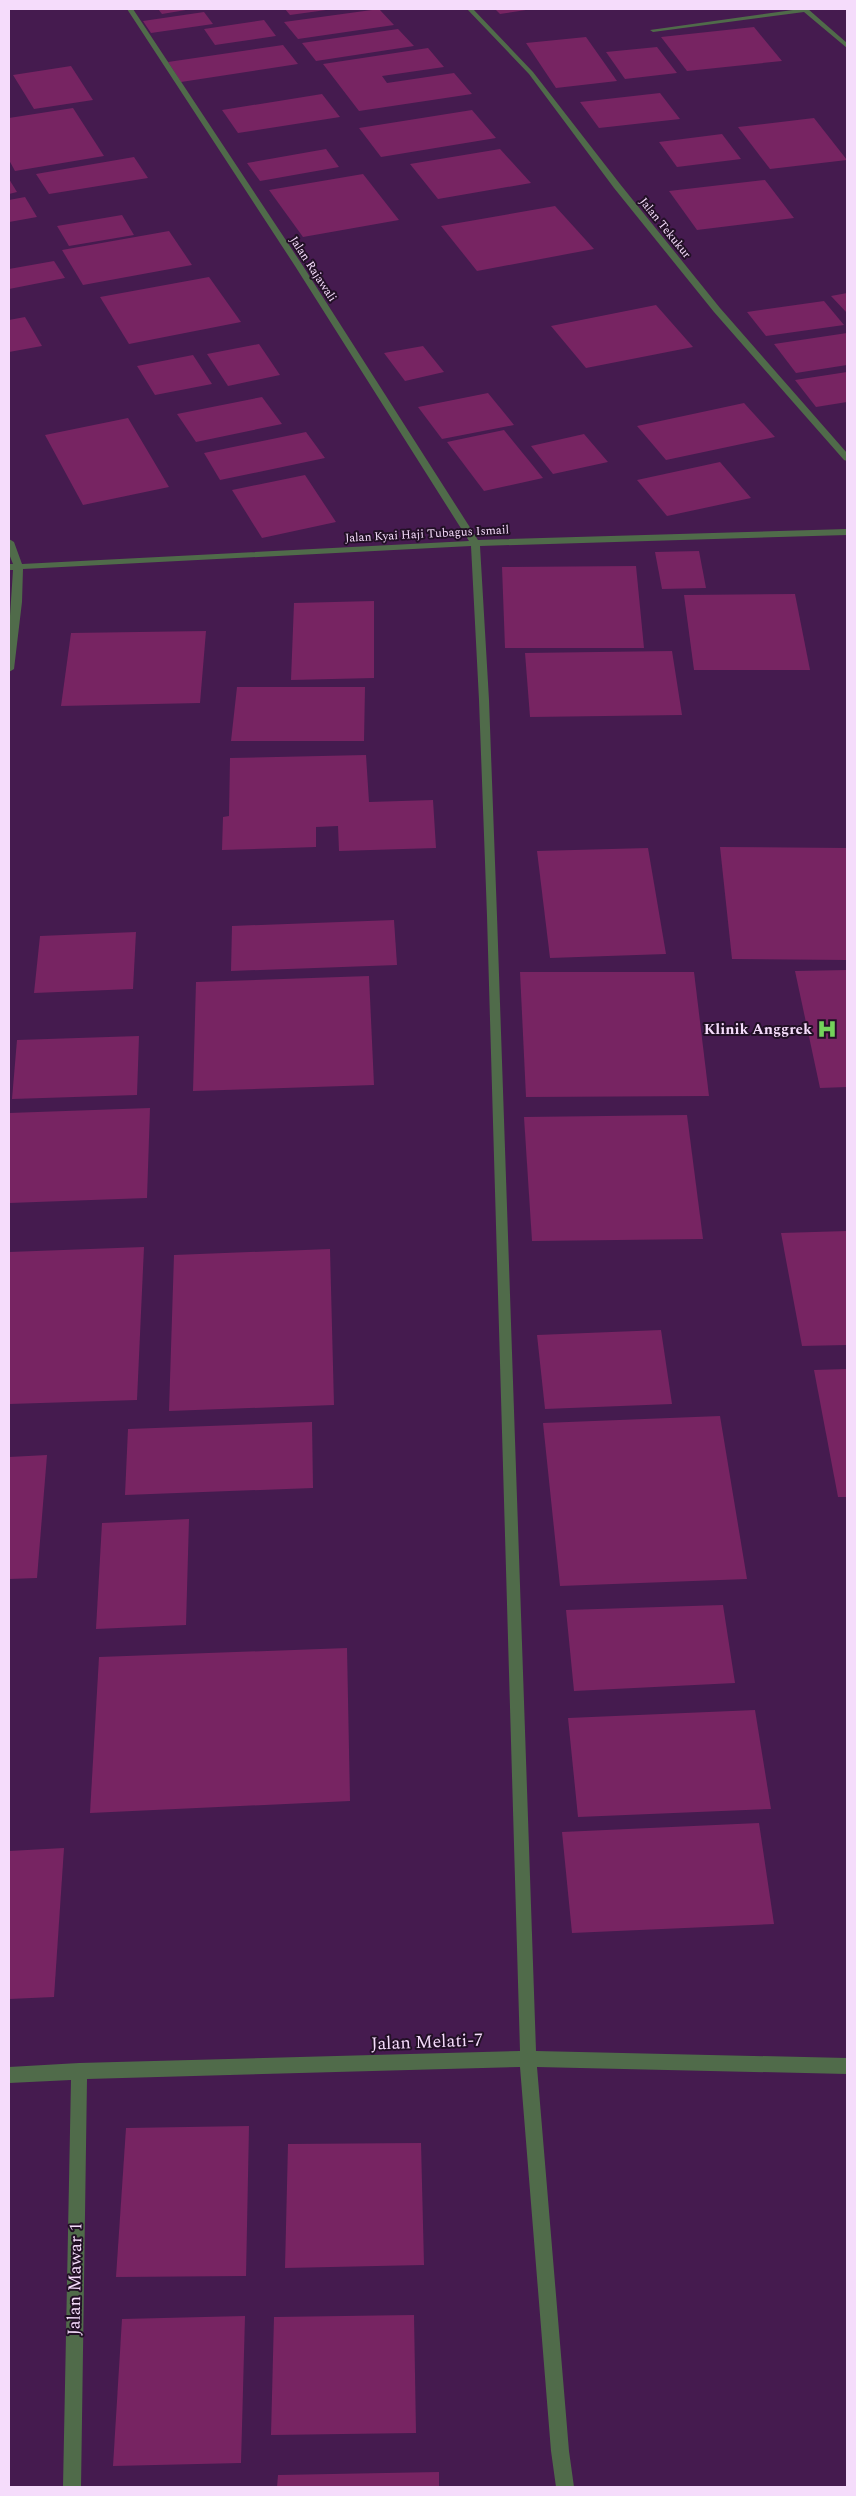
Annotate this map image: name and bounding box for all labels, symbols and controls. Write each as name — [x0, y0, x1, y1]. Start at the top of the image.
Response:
street label: Jalan Tekukur — [634, 193, 696, 263]
street label: Jalan Rajawali — [285, 232, 342, 306]
street label: Jalan Kyai Haji Tubagus Ismail — [344, 520, 510, 548]
place label: Klinik Anggrek — [704, 1018, 812, 1041]
hospital icon: Klinik Anggrek — [816, 1018, 838, 1040]
street label: Jalan Melati-7 — [371, 2027, 483, 2057]
street label: Jalan Mawar 1 — [61, 2222, 89, 2336]

